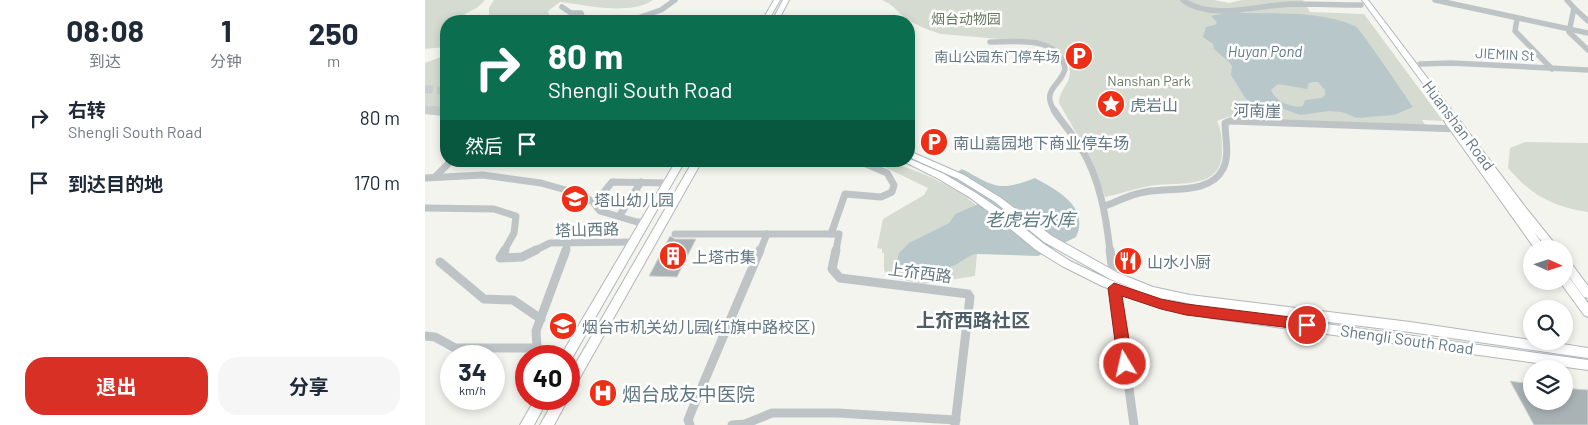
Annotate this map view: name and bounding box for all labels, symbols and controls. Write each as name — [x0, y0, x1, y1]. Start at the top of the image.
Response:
park label: 烟台动物园 — [931, 10, 1001, 27]
text: 08:08 — [66, 12, 144, 48]
text: 1 — [221, 12, 232, 48]
text: 250 — [309, 15, 359, 51]
text: 80 m — [548, 34, 623, 76]
icon: right — [465, 35, 530, 100]
parking icon: 南山公园东门停车场 — [1064, 41, 1094, 71]
water label: Huyan Pond — [1228, 42, 1302, 60]
street label: JIEMIN St — [1475, 44, 1535, 64]
place label: 南山公园东门停车场 — [934, 48, 1060, 65]
text: 到达 — [89, 51, 121, 70]
text: 分钟 — [210, 51, 242, 70]
text: m — [327, 51, 340, 70]
park label: Nanshan Park — [1107, 72, 1191, 89]
text: Shengli South Road — [548, 76, 733, 102]
street label: Huanshan Road — [1419, 76, 1499, 174]
place icon: 虎岩山 — [1096, 89, 1126, 119]
place label: 虎岩山 — [1130, 95, 1178, 114]
text: 右转 — [68, 98, 106, 121]
street label: 河南崖 — [1233, 100, 1281, 120]
icon: right — [25, 104, 53, 132]
text: 80 m — [360, 106, 400, 129]
text: Shengli South Road — [68, 122, 202, 141]
parking icon: 南山嘉园地下商业停车场 — [919, 127, 949, 157]
icon: arrive — [513, 130, 541, 158]
place label: 南山嘉园地下商业停车场 — [953, 133, 1129, 152]
text: 然后 — [465, 134, 503, 157]
icon: arrive — [25, 169, 53, 197]
text: 170 m — [354, 171, 400, 194]
text: 到达目的地 — [68, 172, 163, 195]
school or university icon: 塔山幼儿园 — [560, 184, 590, 214]
place label: 塔山幼儿园 — [594, 190, 674, 209]
water label: 老虎岩水库 — [985, 208, 1078, 230]
street label: 塔山西路 — [555, 218, 619, 240]
north arrow — [1523, 240, 1573, 290]
map controls — [1523, 240, 1573, 410]
building icon: 上塔市集 — [658, 241, 688, 271]
restaurant icon: 山水小厨 — [1113, 246, 1143, 276]
place label: 上塔市集 — [692, 247, 756, 266]
place label: 山水小厨 — [1147, 252, 1211, 271]
street label: 上夼西路 — [887, 259, 953, 285]
button: search — [1523, 300, 1573, 350]
pin — [1286, 304, 1328, 346]
district label: 上夼西路社区 — [916, 308, 1030, 331]
school or university icon: 烟台市机关幼儿园(红旗中路校区) — [548, 311, 578, 341]
icon: arrive — [1293, 311, 1321, 339]
place label: 烟台市机关幼儿园(红旗中路校区) — [582, 317, 815, 336]
street label: Shengli South Road — [1339, 320, 1475, 358]
position arrow — [1098, 337, 1150, 389]
speed limit sign: 40 — [515, 345, 580, 410]
text: 34 — [458, 356, 487, 386]
button: 退出 — [25, 357, 208, 415]
button: 分享 — [218, 357, 400, 415]
button: layers — [1523, 360, 1573, 410]
hospital icon: 烟台成友中医院 — [588, 378, 618, 408]
place label: 烟台成友中医院 — [622, 382, 755, 405]
text: km/h — [459, 383, 486, 397]

